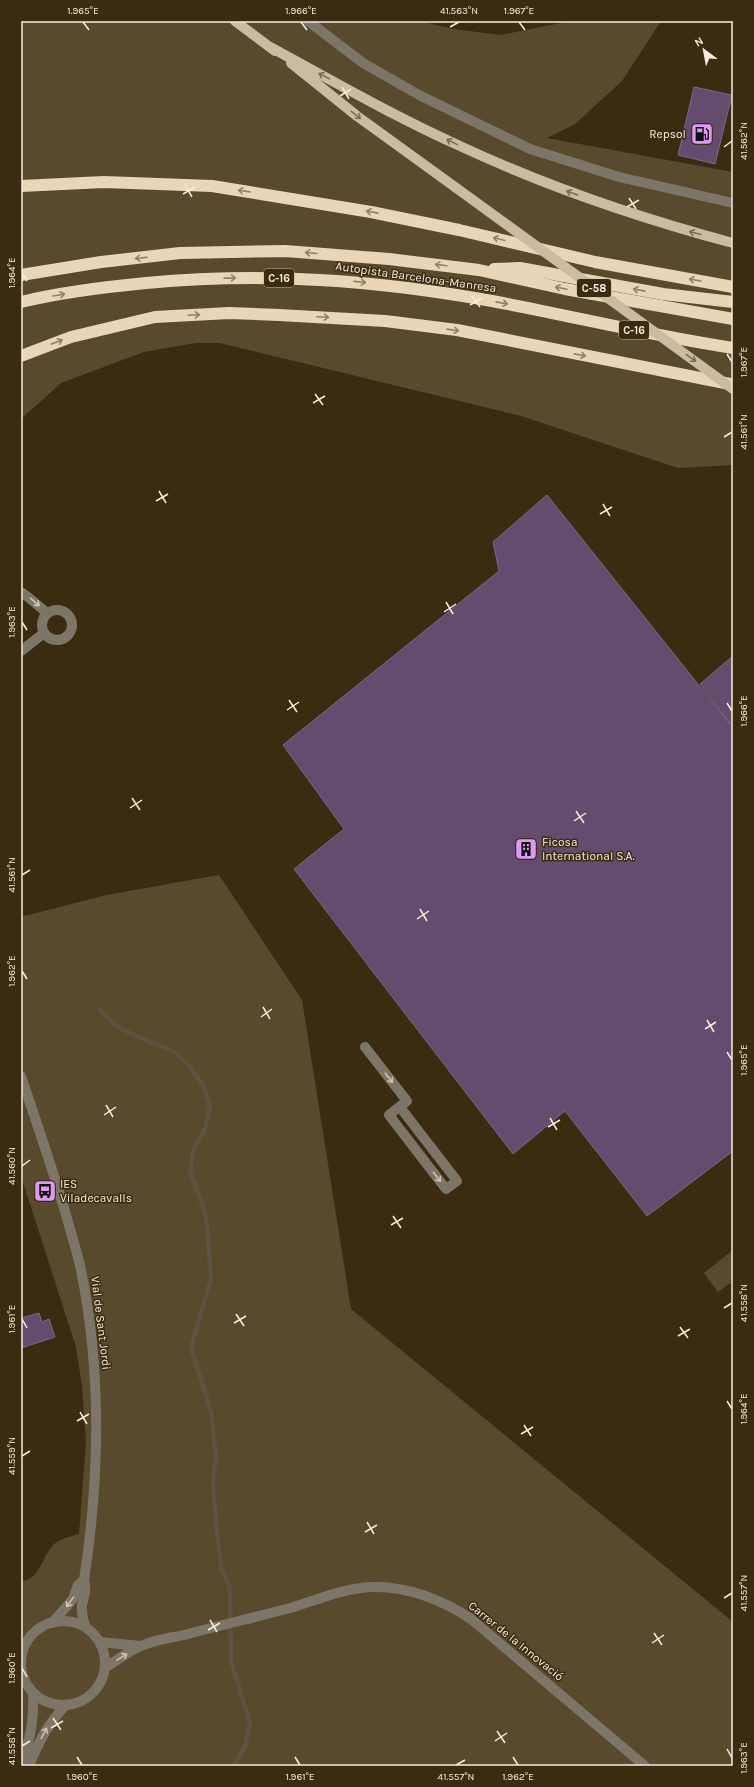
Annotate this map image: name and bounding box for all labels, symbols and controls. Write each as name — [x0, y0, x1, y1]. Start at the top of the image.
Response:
text: 1.965°E — [67, 5, 99, 17]
text: 1.966°E — [285, 5, 317, 17]
text: 41.563°N — [440, 5, 478, 17]
text: 1.967°E — [504, 5, 534, 17]
north arrow — [684, 30, 724, 70]
text: N — [692, 34, 706, 50]
one-way arrow — [318, 72, 330, 79]
one-way arrow — [350, 110, 361, 119]
fuel station icon: Repsol — [689, 121, 715, 147]
text: 41.562°N — [738, 122, 750, 160]
place label: Repsol — [649, 127, 686, 141]
one-way arrow — [446, 138, 458, 146]
one-way arrow — [237, 187, 250, 195]
one-way arrow — [565, 189, 578, 196]
one-way arrow — [366, 208, 379, 216]
one-way arrow — [689, 229, 702, 236]
one-way arrow — [493, 235, 506, 243]
one-way arrow — [305, 249, 318, 256]
one-way arrow — [135, 254, 148, 261]
text: 1.964°E — [6, 257, 18, 289]
street label: Autopista Barcelona-Manresa — [335, 259, 497, 295]
one-way arrow — [434, 262, 447, 269]
road number: C-16 — [264, 269, 294, 287]
one-way arrow — [223, 274, 236, 282]
one-way arrow — [689, 275, 702, 283]
one-way arrow — [353, 278, 366, 286]
road number: C-58 — [577, 279, 611, 297]
one-way arrow — [555, 283, 568, 291]
one-way arrow — [633, 286, 646, 294]
one-way arrow — [52, 291, 65, 299]
one-way arrow — [495, 300, 508, 308]
one-way arrow — [187, 311, 200, 319]
one-way arrow — [316, 313, 329, 320]
road number: C-16 — [619, 321, 649, 339]
one-way arrow — [446, 326, 459, 334]
one-way arrow — [51, 337, 63, 345]
text: 1.967°E — [738, 347, 750, 377]
one-way arrow — [573, 351, 586, 359]
one-way arrow — [685, 354, 696, 362]
text: 41.561°N — [738, 414, 750, 450]
one-way arrow — [29, 598, 40, 607]
text: 1.963°E — [6, 606, 18, 638]
text: 1.966°E — [738, 695, 750, 727]
place label: Ficosa International S.A. — [542, 835, 635, 863]
building icon: Ficosa International S.A. — [513, 836, 539, 862]
text: 41.561°N — [6, 857, 18, 893]
text: 1.962°E — [6, 955, 18, 987]
text: 1.965°E — [738, 1044, 750, 1076]
one-way arrow — [385, 1073, 393, 1084]
text: 41.560°N — [6, 1147, 18, 1185]
one-way arrow — [433, 1171, 441, 1182]
place label: IES Viladecavalls — [60, 1177, 132, 1205]
bus stop icon: IES Viladecavalls — [32, 1178, 58, 1204]
street label: Vial de Sant Jordi — [88, 1275, 114, 1371]
text: 41.558°N — [738, 1284, 750, 1322]
text: 1.961°E — [6, 1305, 18, 1333]
text: 1.964°E — [738, 1393, 750, 1425]
text: 41.559°N — [6, 1437, 18, 1475]
text: 41.557°N — [738, 1575, 750, 1611]
one-way arrow — [66, 1597, 74, 1608]
street label: Carrer de la Innovació — [466, 1598, 566, 1684]
text: 1.960°E — [6, 1652, 18, 1684]
one-way arrow — [116, 1653, 128, 1661]
text: 41.558°N — [6, 1727, 18, 1765]
one-way arrow — [40, 1727, 48, 1739]
text: 1.963°E — [738, 1742, 750, 1774]
text: 1.960°E — [66, 1771, 98, 1783]
text: 1.961°E — [286, 1771, 314, 1783]
text: 41.557°N — [438, 1771, 474, 1783]
text: 1.962°E — [502, 1771, 534, 1783]

